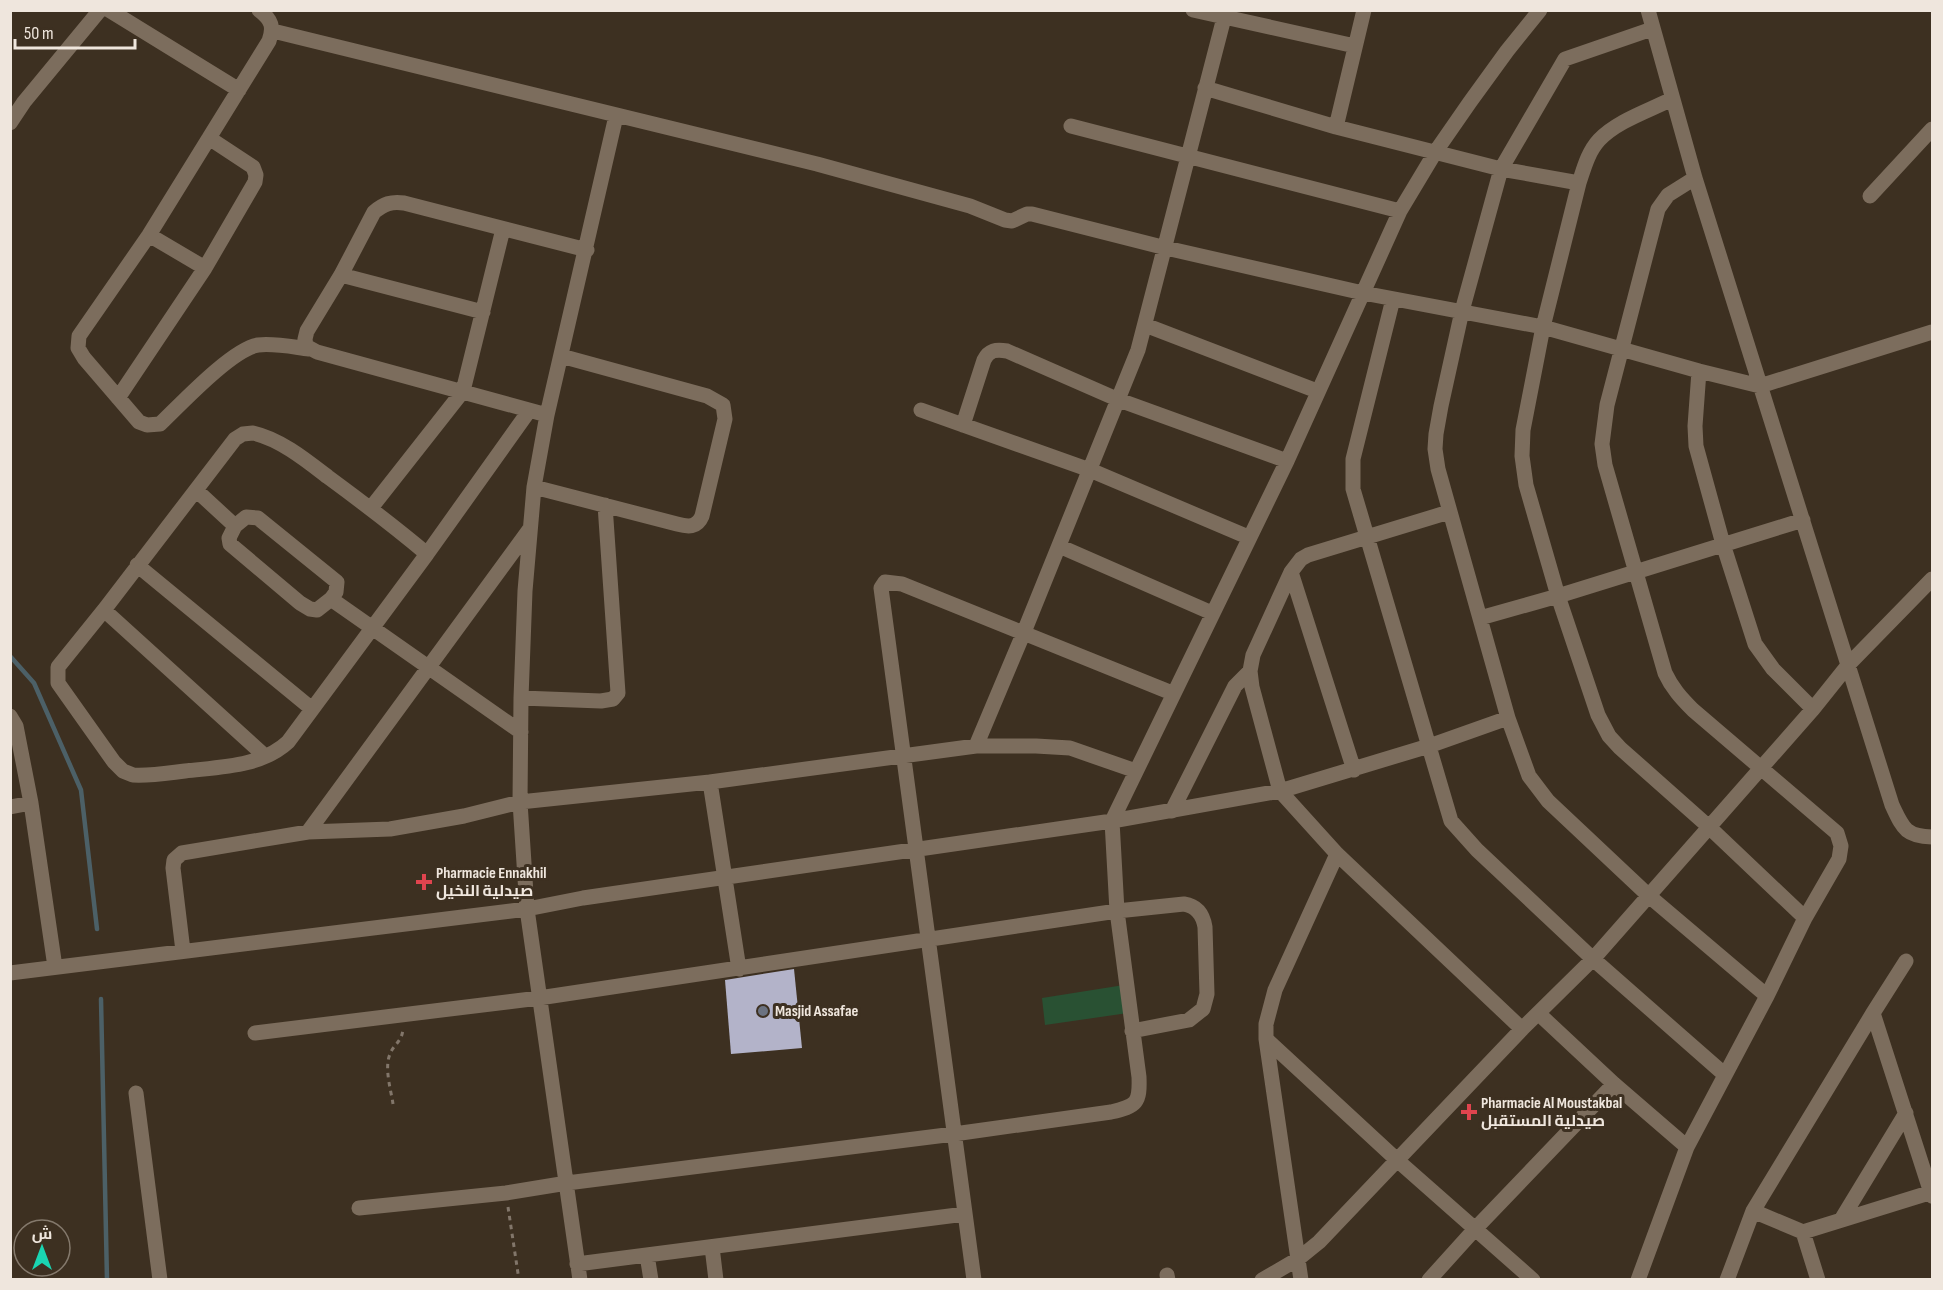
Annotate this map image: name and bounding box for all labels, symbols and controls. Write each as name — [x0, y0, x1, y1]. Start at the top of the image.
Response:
scale bar — [15, 12, 135, 50]
text: 50 m — [24, 23, 54, 44]
place label: Pharmacie Ennakhil صيدلية النخيل — [436, 864, 546, 901]
marker: Pharmacie Ennakhil صيدلية النخيل — [417, 875, 431, 889]
place label: Masjid Assafae — [775, 1002, 858, 1021]
marker: Masjid Assafae — [756, 1004, 770, 1018]
place label: Pharmacie Al Moustakbal صيدلية المستقبل — [1481, 1094, 1622, 1131]
marker: Pharmacie Al Moustakbal صيدلية المستقبل — [1462, 1105, 1476, 1119]
north arrow — [12, 1218, 72, 1278]
text: ش — [32, 1225, 52, 1244]

